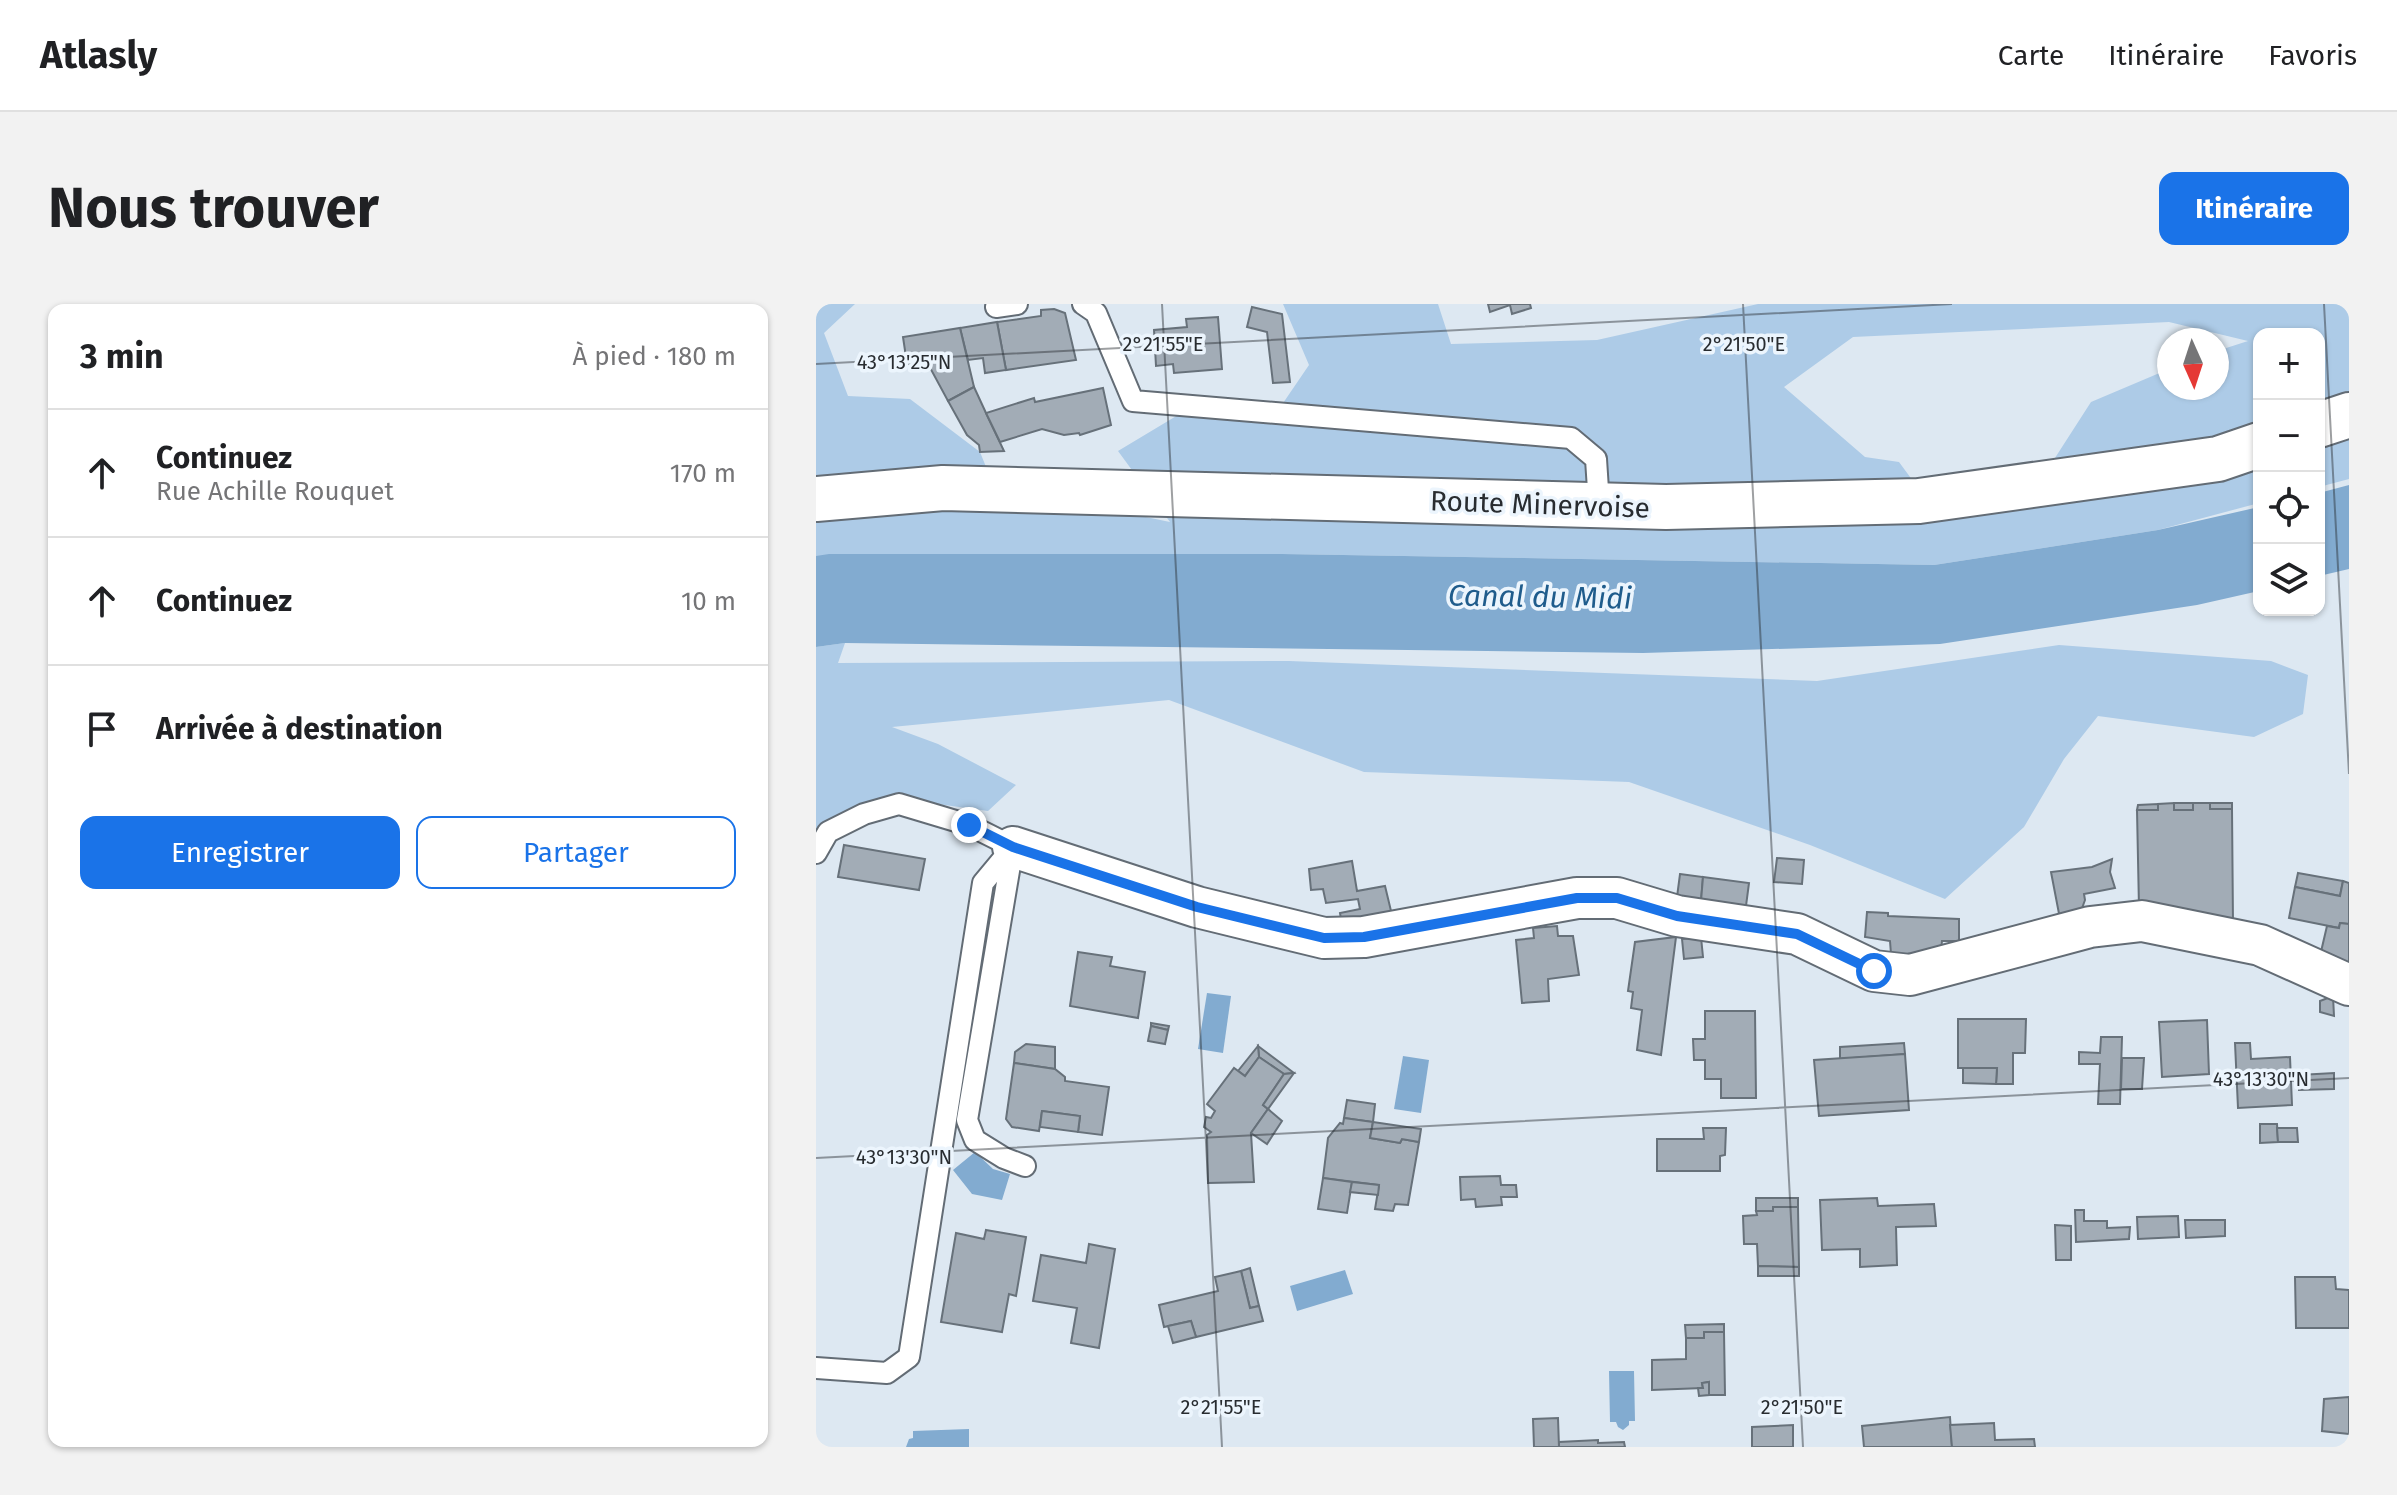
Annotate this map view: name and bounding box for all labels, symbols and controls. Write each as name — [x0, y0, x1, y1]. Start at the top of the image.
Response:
text: Atlasly — [40, 32, 157, 78]
text: Carte — [1998, 39, 2064, 72]
text: Itinéraire — [2108, 39, 2224, 72]
text: Favoris — [2268, 39, 2357, 72]
button: Itinéraire — [2159, 172, 2349, 245]
text: Nous trouver — [48, 175, 379, 242]
north arrow — [2157, 328, 2229, 400]
map controls — [2253, 328, 2325, 616]
button: + — [2253, 328, 2325, 400]
text: 2°21'55"E — [1123, 332, 1203, 356]
text: 2°21'50"E — [1703, 332, 1785, 356]
text: 3 min — [80, 336, 164, 377]
text: À pied · 180 m — [572, 341, 736, 372]
text: 43°13'25"N — [857, 350, 951, 374]
button: − — [2253, 400, 2325, 472]
text: Continuez — [156, 440, 292, 476]
icon: ahead — [80, 451, 124, 495]
text: 170 m — [670, 458, 736, 489]
button: locate — [2253, 472, 2325, 544]
text: Rue Achille Rouquet — [156, 476, 394, 507]
street label: Route Minervoise — [1429, 484, 1650, 525]
button: layers — [2253, 544, 2325, 616]
water label: Canal du Midi — [1448, 577, 1633, 617]
icon: ahead — [80, 579, 124, 623]
text: Continuez — [156, 583, 292, 619]
text: 10 m — [681, 586, 736, 617]
icon: arrive — [80, 707, 124, 751]
text: Arrivée à destination — [156, 711, 443, 747]
route end — [951, 807, 987, 843]
button: Enregistrer — [80, 816, 400, 889]
button: Partager — [416, 816, 736, 889]
route start — [1856, 953, 1892, 989]
text: 43°13'30"N — [2213, 1067, 2309, 1091]
text: 43°13'30"N — [856, 1145, 952, 1169]
text: 2°21'55"E — [1181, 1395, 1261, 1419]
text: 2°21'50"E — [1761, 1395, 1843, 1419]

